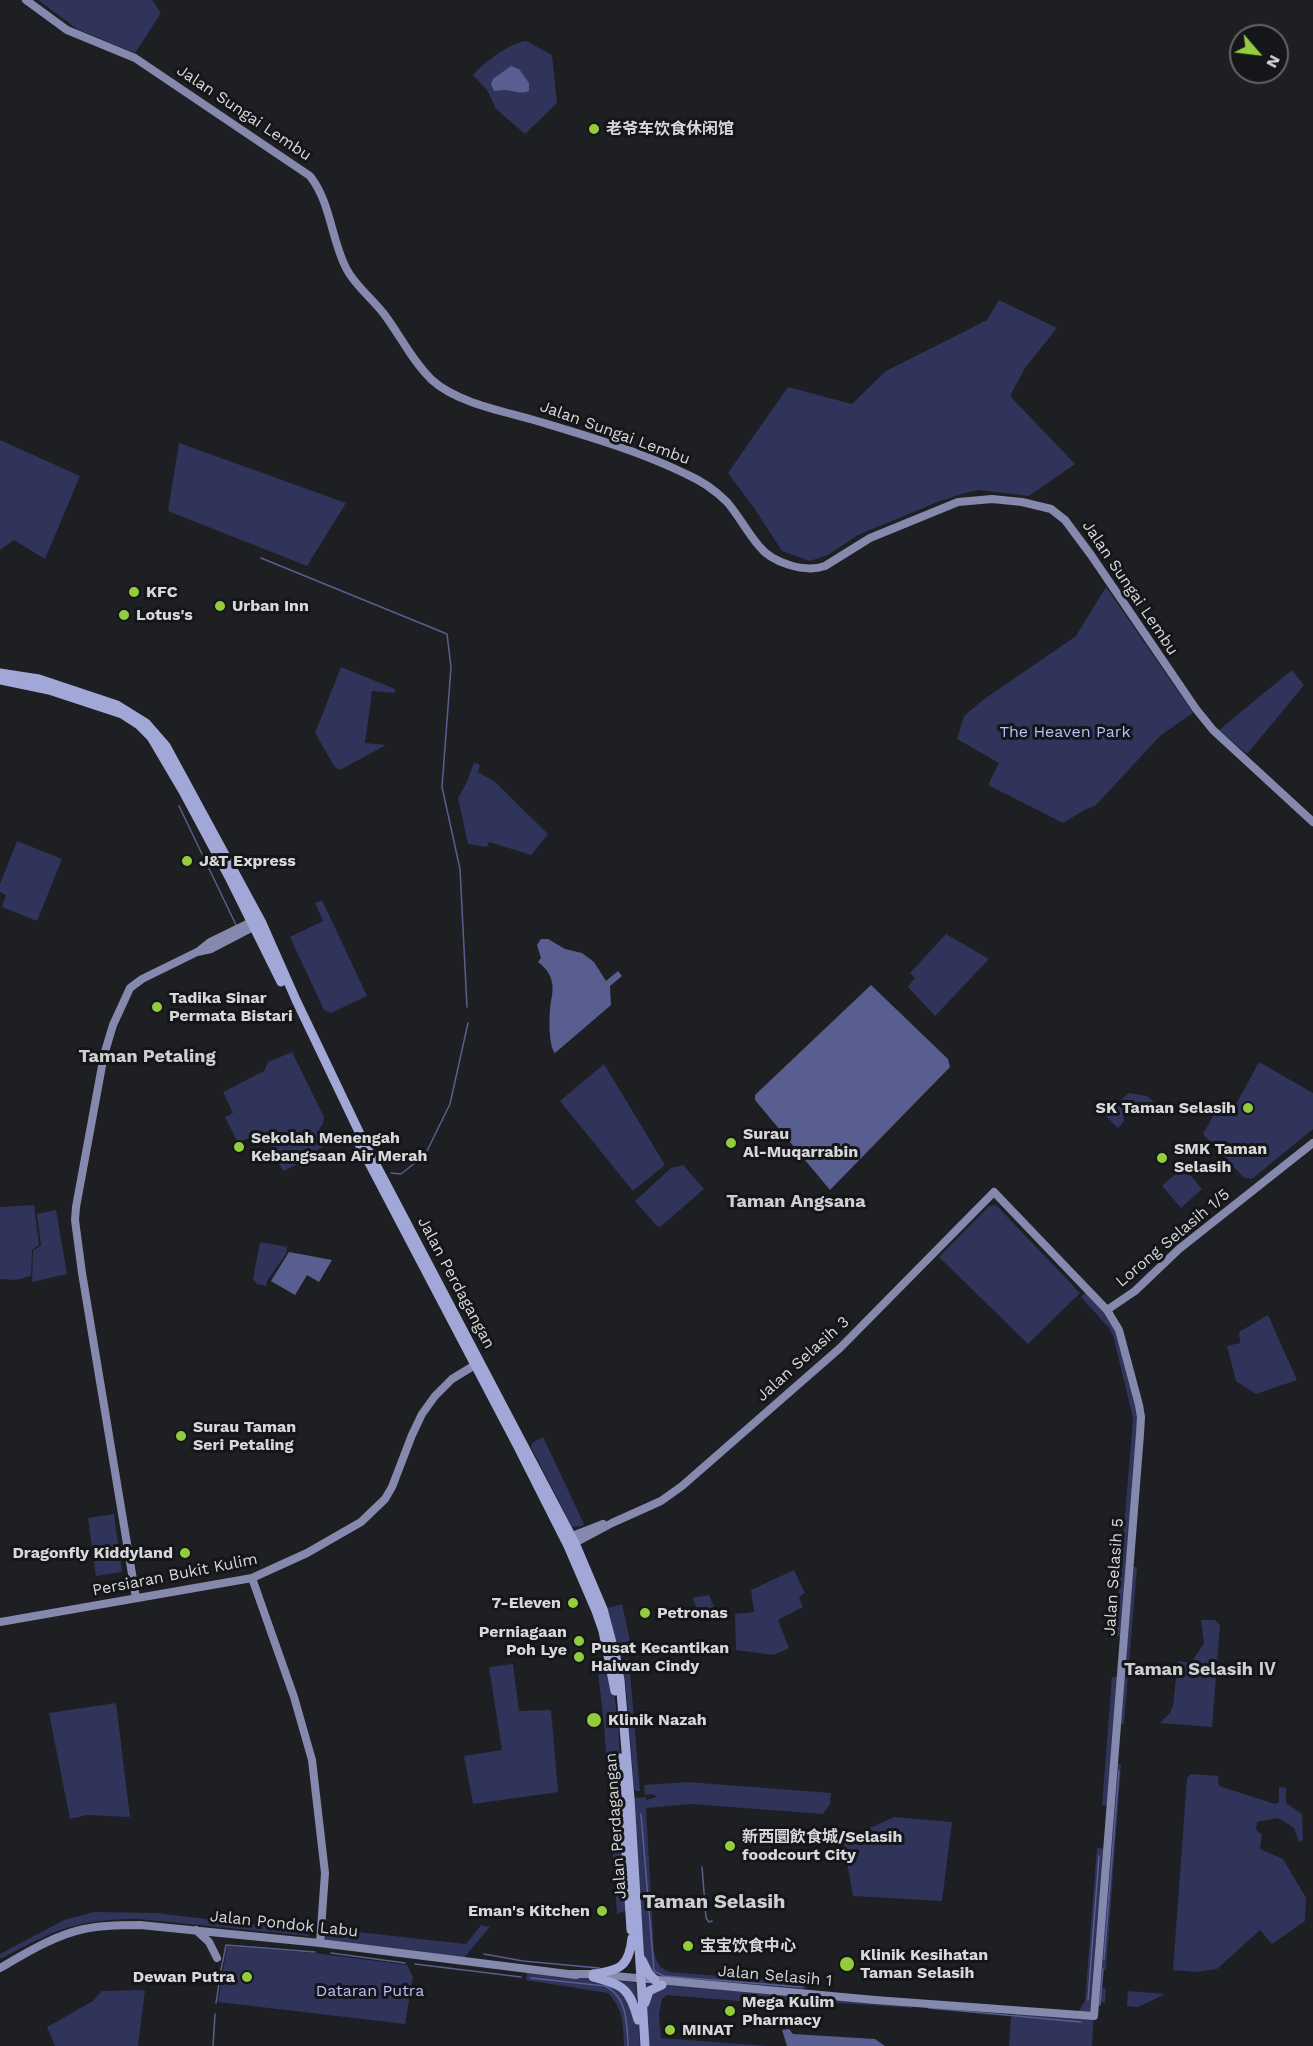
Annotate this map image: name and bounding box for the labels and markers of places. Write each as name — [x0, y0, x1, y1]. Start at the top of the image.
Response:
place label: 老爷车饮食休闲馆 — [606, 119, 734, 139]
marker: 老爷车饮食休闲馆 — [587, 122, 601, 136]
place label: KFC — [146, 582, 178, 602]
marker: KFC — [127, 585, 141, 599]
place label: Urban Inn — [232, 596, 309, 616]
marker: Urban Inn — [213, 599, 227, 613]
place label: Lotus's — [136, 605, 193, 625]
marker: Lotus's — [117, 608, 131, 622]
place label: J&T Express — [199, 851, 296, 871]
marker: J&T Express — [180, 854, 194, 868]
place label: Tadika Sinar Permata Bistari — [169, 988, 293, 1026]
marker: Tadika Sinar Permata Bistari — [150, 1000, 164, 1014]
place label: SK Taman Selasih — [1096, 1098, 1236, 1118]
marker: SK Taman Selasih — [1241, 1101, 1255, 1115]
place label: Surau Al-Muqarrabin — [743, 1124, 858, 1162]
place label: Sekolah Menengah Kebangsaan Air Merah — [251, 1128, 427, 1166]
marker: Surau Al-Muqarrabin — [724, 1136, 738, 1150]
place label: SMK Taman Selasih — [1174, 1139, 1267, 1177]
marker: Sekolah Menengah Kebangsaan Air Merah — [232, 1140, 246, 1154]
marker: SMK Taman Selasih — [1155, 1151, 1169, 1165]
place label: Surau Taman Seri Petaling — [193, 1417, 296, 1455]
marker: Surau Taman Seri Petaling — [174, 1429, 188, 1443]
place label: Dragonfly Kiddyland — [12, 1543, 173, 1563]
marker: Dragonfly Kiddyland — [178, 1546, 192, 1560]
place label: 7-Eleven — [491, 1593, 561, 1613]
marker: 7-Eleven — [566, 1596, 580, 1610]
place label: Petronas — [657, 1603, 728, 1623]
marker: Petronas — [638, 1606, 652, 1620]
place label: Perniagaan Poh Lye — [479, 1622, 567, 1660]
marker: Perniagaan Poh Lye — [572, 1634, 586, 1648]
place label: Pusat Kecantikan Haiwan Cindy — [591, 1638, 729, 1676]
marker: Pusat Kecantikan Haiwan Cindy — [572, 1650, 586, 1664]
place label: Klinik Nazah — [608, 1710, 707, 1730]
marker: Klinik Nazah — [585, 1711, 603, 1729]
place label: 新西圜飲食城/Selasih foodcourt City — [742, 1827, 902, 1865]
marker: 新西圜飲食城/Selasih foodcourt City — [723, 1839, 737, 1853]
place label: Eman's Kitchen — [468, 1901, 590, 1921]
marker: Eman's Kitchen — [595, 1904, 609, 1918]
place label: 宝宝饮食中心 — [700, 1936, 796, 1956]
marker: 宝宝饮食中心 — [681, 1939, 695, 1953]
place label: Klinik Kesihatan Taman Selasih — [860, 1945, 988, 1983]
marker: Klinik Kesihatan Taman Selasih — [838, 1955, 856, 1973]
place label: Dewan Putra — [133, 1967, 235, 1987]
marker: Dewan Putra — [240, 1970, 254, 1984]
place label: Mega Kulim Pharmacy — [742, 1992, 834, 2030]
marker: Mega Kulim Pharmacy — [723, 2004, 737, 2018]
place label: MINAT — [682, 2020, 733, 2040]
marker: MINAT — [663, 2023, 677, 2037]

